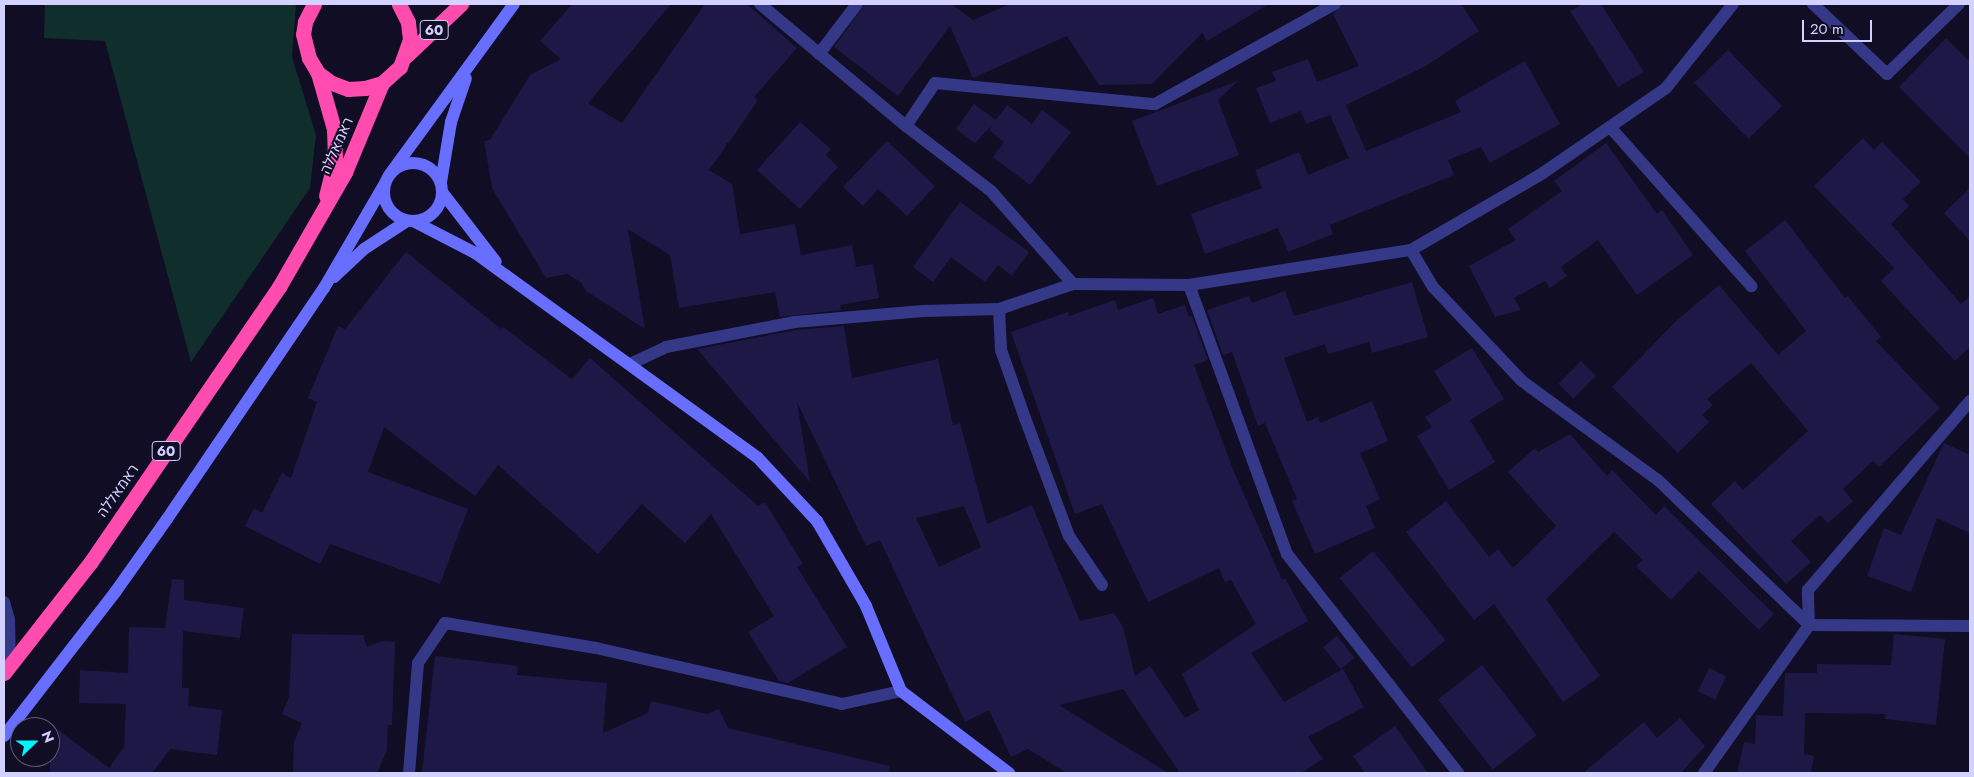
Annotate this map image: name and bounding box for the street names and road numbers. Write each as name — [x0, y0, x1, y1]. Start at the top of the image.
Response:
road number: 60 — [419, 18, 449, 42]
street label: ראמאללה — [317, 115, 357, 177]
road number: 60 — [151, 440, 181, 462]
street label: ראמאללה — [93, 461, 143, 521]

